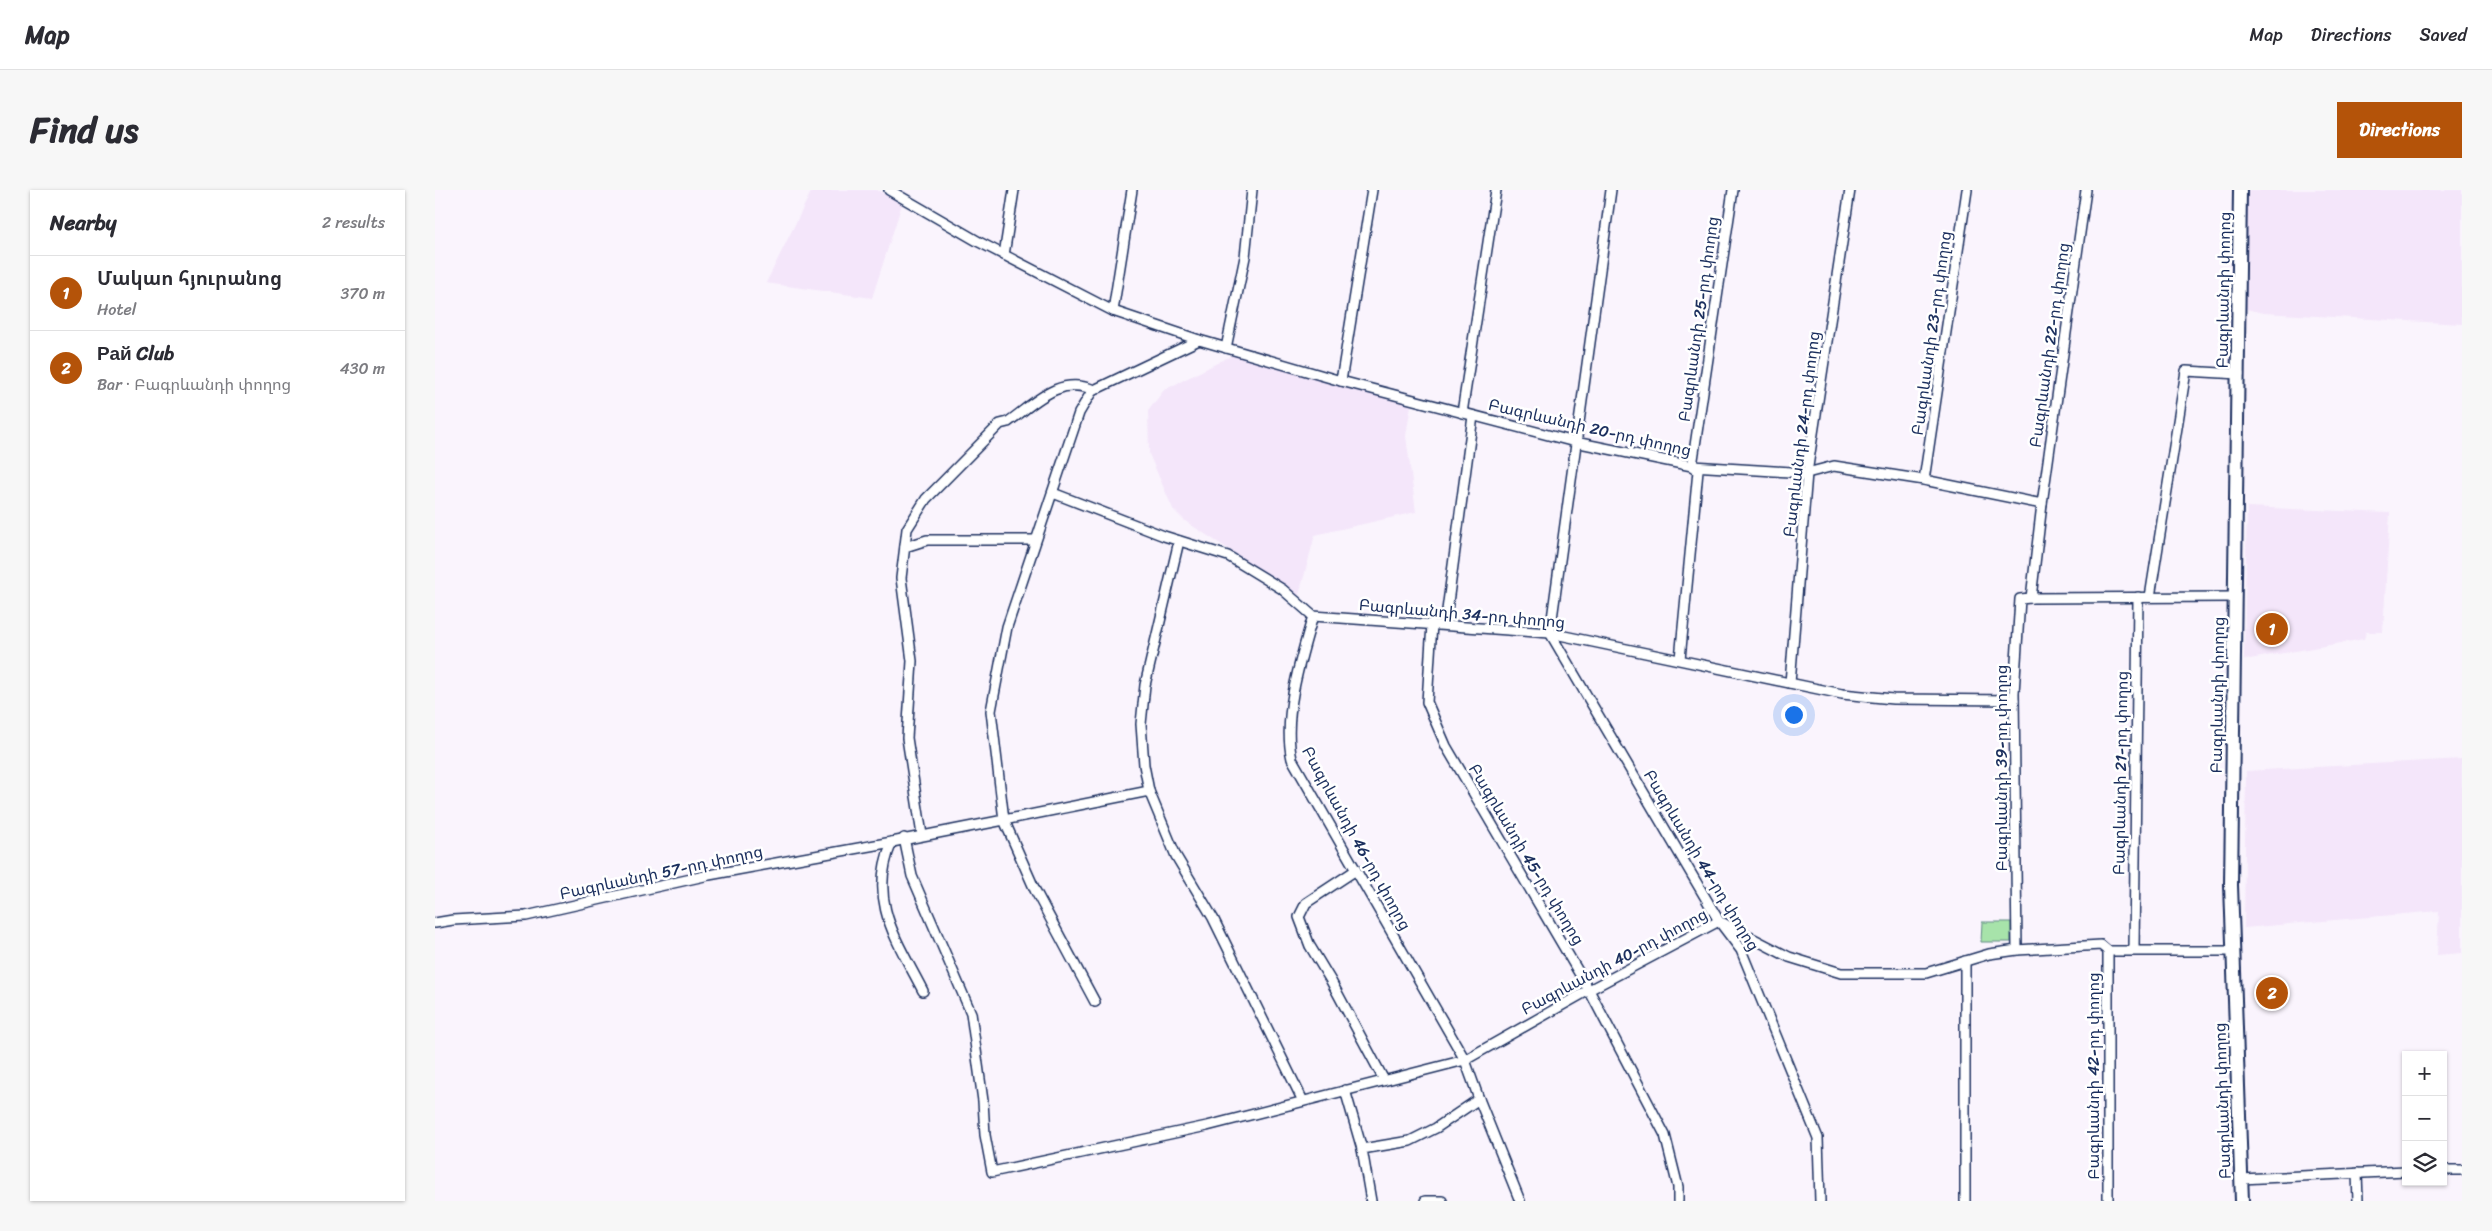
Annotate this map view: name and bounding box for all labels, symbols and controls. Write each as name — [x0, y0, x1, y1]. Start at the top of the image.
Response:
text: Map — [25, 14, 69, 56]
text: Map — [2250, 19, 2283, 51]
text: Directions — [2311, 19, 2392, 51]
text: Saved — [2420, 19, 2467, 51]
text: Find us — [30, 99, 138, 161]
button: Directions — [2337, 102, 2462, 158]
text: Nearby — [50, 204, 116, 242]
text: 2 results — [322, 208, 385, 237]
street label: Բագրևանդի փողոց — [2208, 211, 2239, 369]
street label: Բագրևանդի 25-րդ փողոց — [1670, 214, 1727, 424]
street label: Բագրևանդի 23-րդ փողոց — [1903, 229, 1960, 437]
street label: Բագրևանդի 22-րդ փողոց — [2021, 241, 2078, 449]
text: Մակաո հյուրանոց — [97, 262, 282, 295]
text: 1 — [63, 279, 69, 308]
text: 370 m — [341, 279, 385, 308]
text: Hotel — [97, 295, 136, 324]
street label: Բագրևանդի 24-րդ փողոց — [1774, 329, 1829, 539]
text: Рай Club — [97, 337, 174, 370]
text: 2 — [61, 354, 71, 383]
text: 430 m — [340, 354, 385, 383]
text: Bar · Բագրևանդի փողոց — [97, 370, 291, 399]
street label: Բագրևանդի 20-րդ փողոց — [1486, 390, 1694, 465]
street label: Բագրևանդի 34-րդ փողոց — [1358, 590, 1566, 637]
pin: 1 — [2256, 610, 2288, 648]
street label: Բագրևանդի փողոց — [2202, 616, 2233, 774]
street label: Բագրևանդի 39-րդ փողոց — [1987, 665, 2016, 871]
street label: Բագրևանդի 21-րդ փողոց — [2104, 671, 2137, 875]
your location — [1781, 702, 1807, 728]
street label: Բագրևանդի 46-րդ փողոց — [1294, 741, 1419, 936]
street label: Բագրևանդի 45-րդ փողոց — [1461, 758, 1593, 951]
street label: Բագրևանդի 44-րդ փողոց — [1636, 764, 1768, 957]
street label: Բագրևանդի 57-րդ փողոց — [557, 837, 765, 908]
street label: Բագրևանդի 40-րդ փողոց — [1515, 900, 1713, 1023]
street label: Բագրևանդի 42-րդ փողոց — [2079, 972, 2108, 1180]
pin: 2 — [2256, 974, 2288, 1012]
street label: Բագրևանդի փողոց — [2205, 1022, 2240, 1180]
map controls — [2402, 1051, 2447, 1186]
button: + — [2402, 1051, 2447, 1096]
button: − — [2402, 1096, 2447, 1141]
button: layers — [2402, 1141, 2447, 1186]

